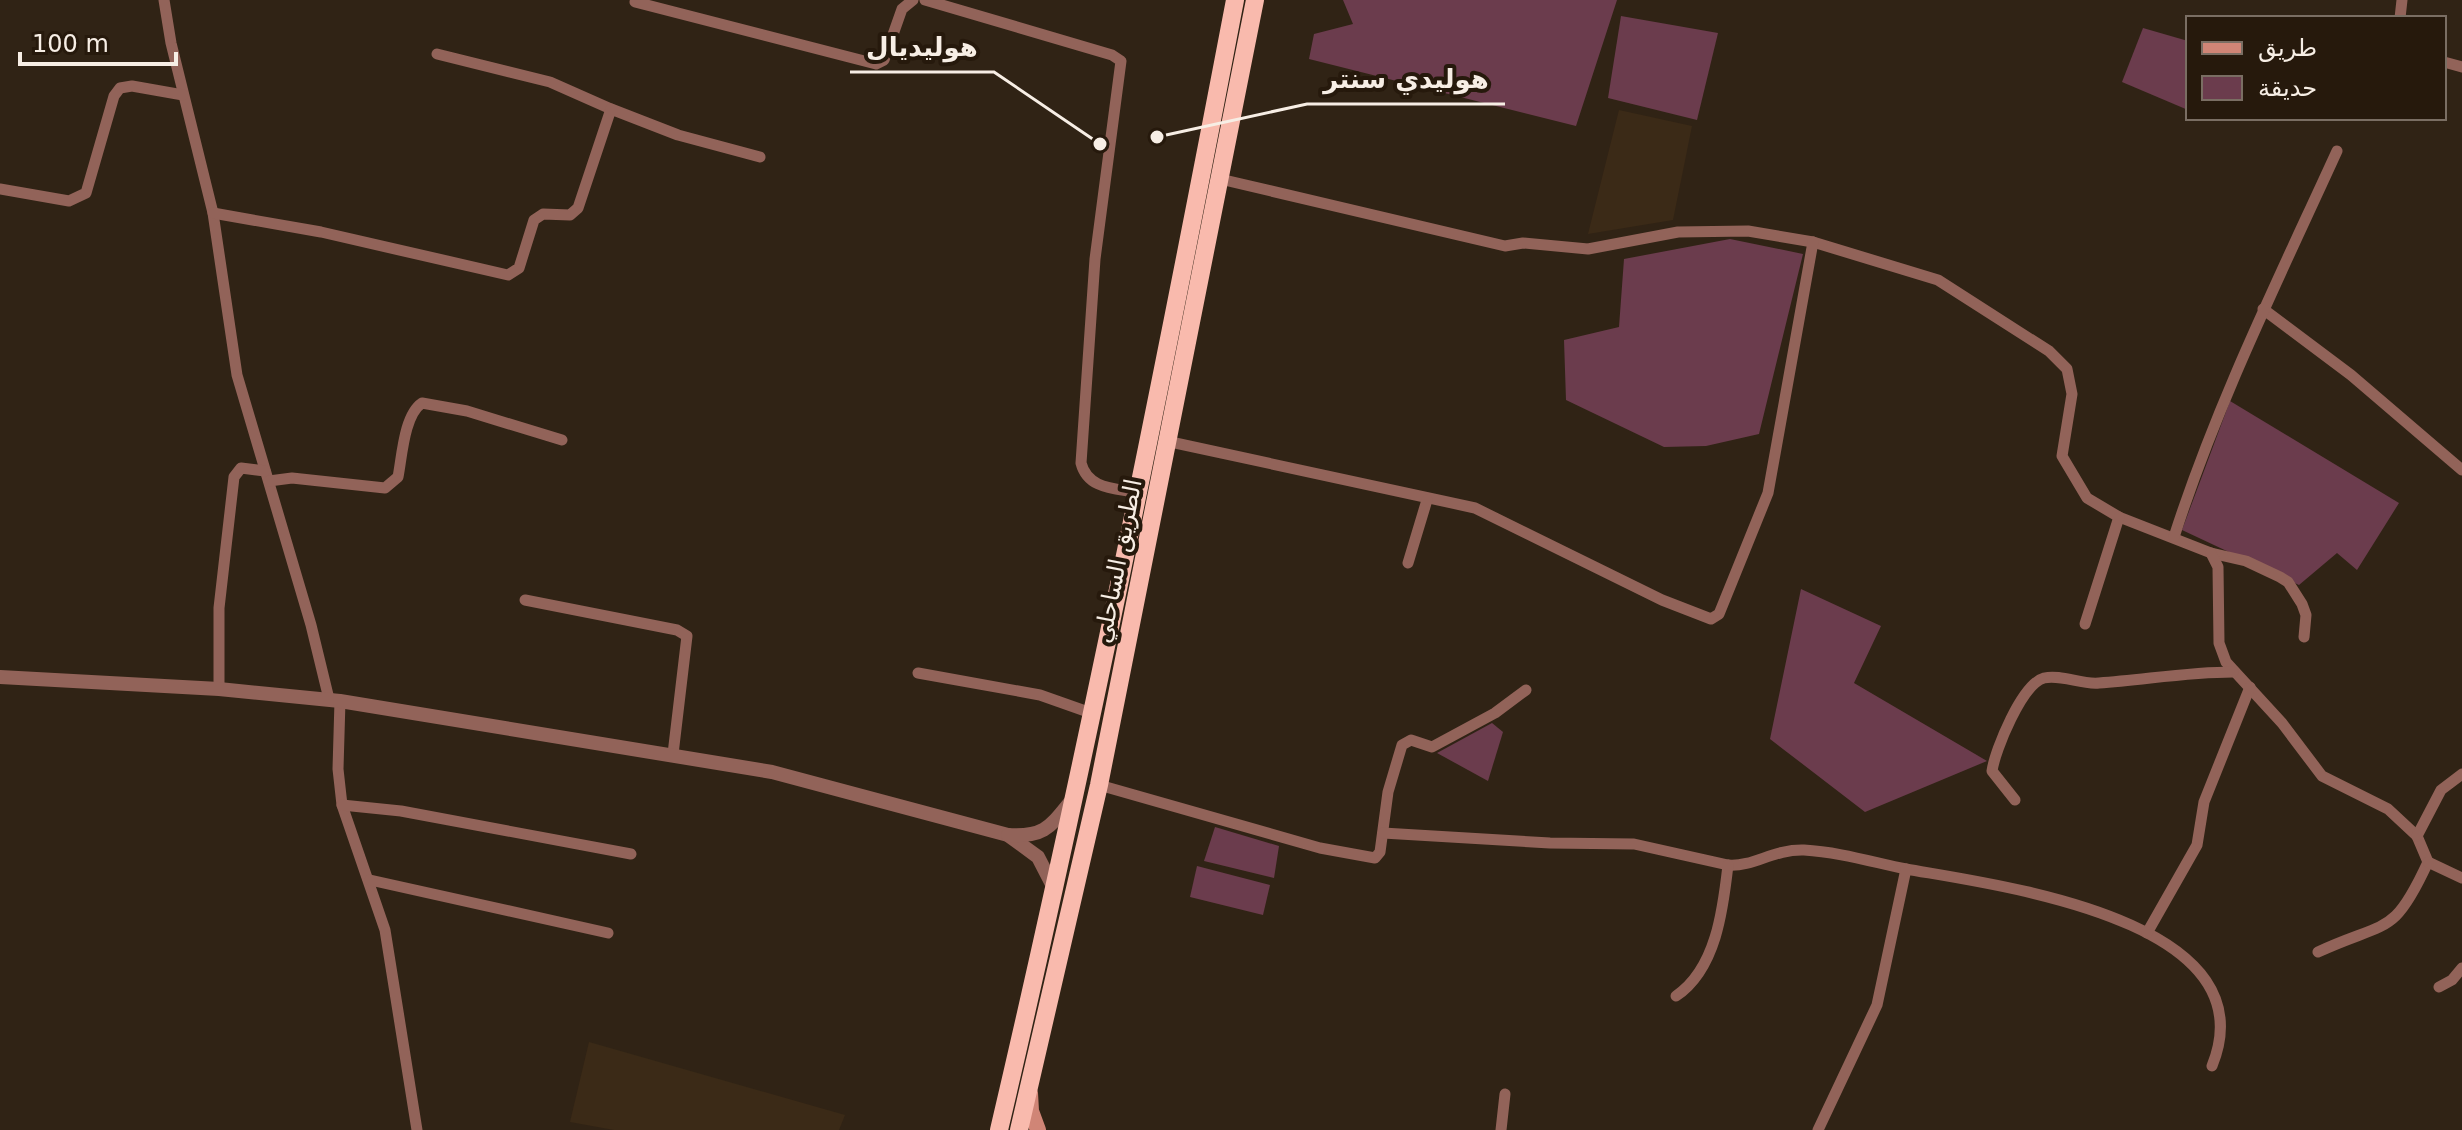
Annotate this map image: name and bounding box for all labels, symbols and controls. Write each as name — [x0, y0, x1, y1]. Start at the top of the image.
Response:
scale bar — [20, 16, 176, 66]
legend — [2186, 16, 2446, 120]
callout: هوليديال — [850, 22, 994, 72]
text: 100 m — [32, 30, 109, 58]
text: هوليديال — [866, 32, 978, 63]
text: طريق — [2258, 34, 2317, 62]
callout: هوليدي سنتر — [1307, 54, 1505, 104]
text: هوليدي سنتر — [1321, 64, 1489, 95]
text: حديقة — [2258, 74, 2317, 102]
street label: الطريق الساحلي — [1088, 476, 1148, 646]

